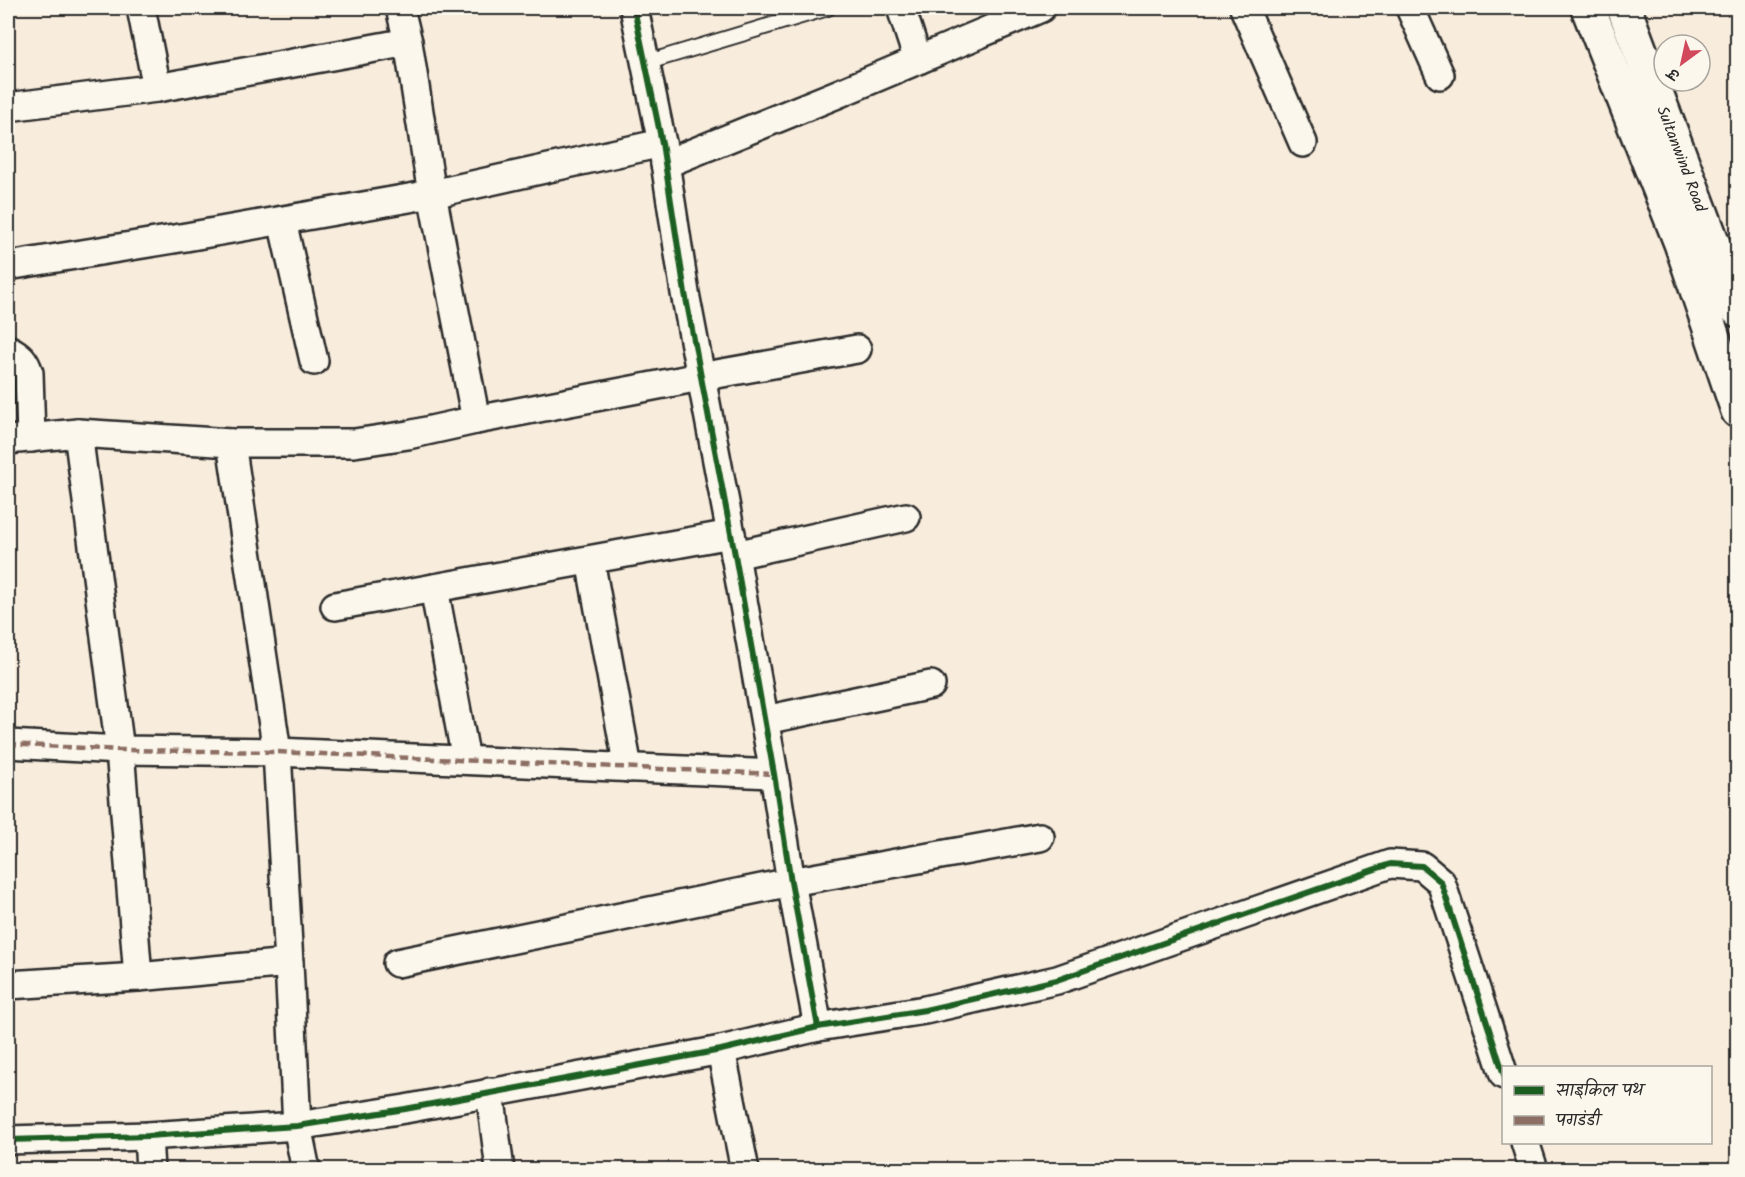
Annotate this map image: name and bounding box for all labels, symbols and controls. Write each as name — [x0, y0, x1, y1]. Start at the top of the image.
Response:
north arrow — [1652, 33, 1712, 93]
text: उ — [1661, 59, 1686, 88]
street label: Sultanwind Road — [1649, 102, 1713, 217]
legend — [1502, 1066, 1712, 1144]
text: साइकिल पथ — [1556, 1077, 1646, 1106]
text: पगडंडी — [1555, 1107, 1603, 1136]

